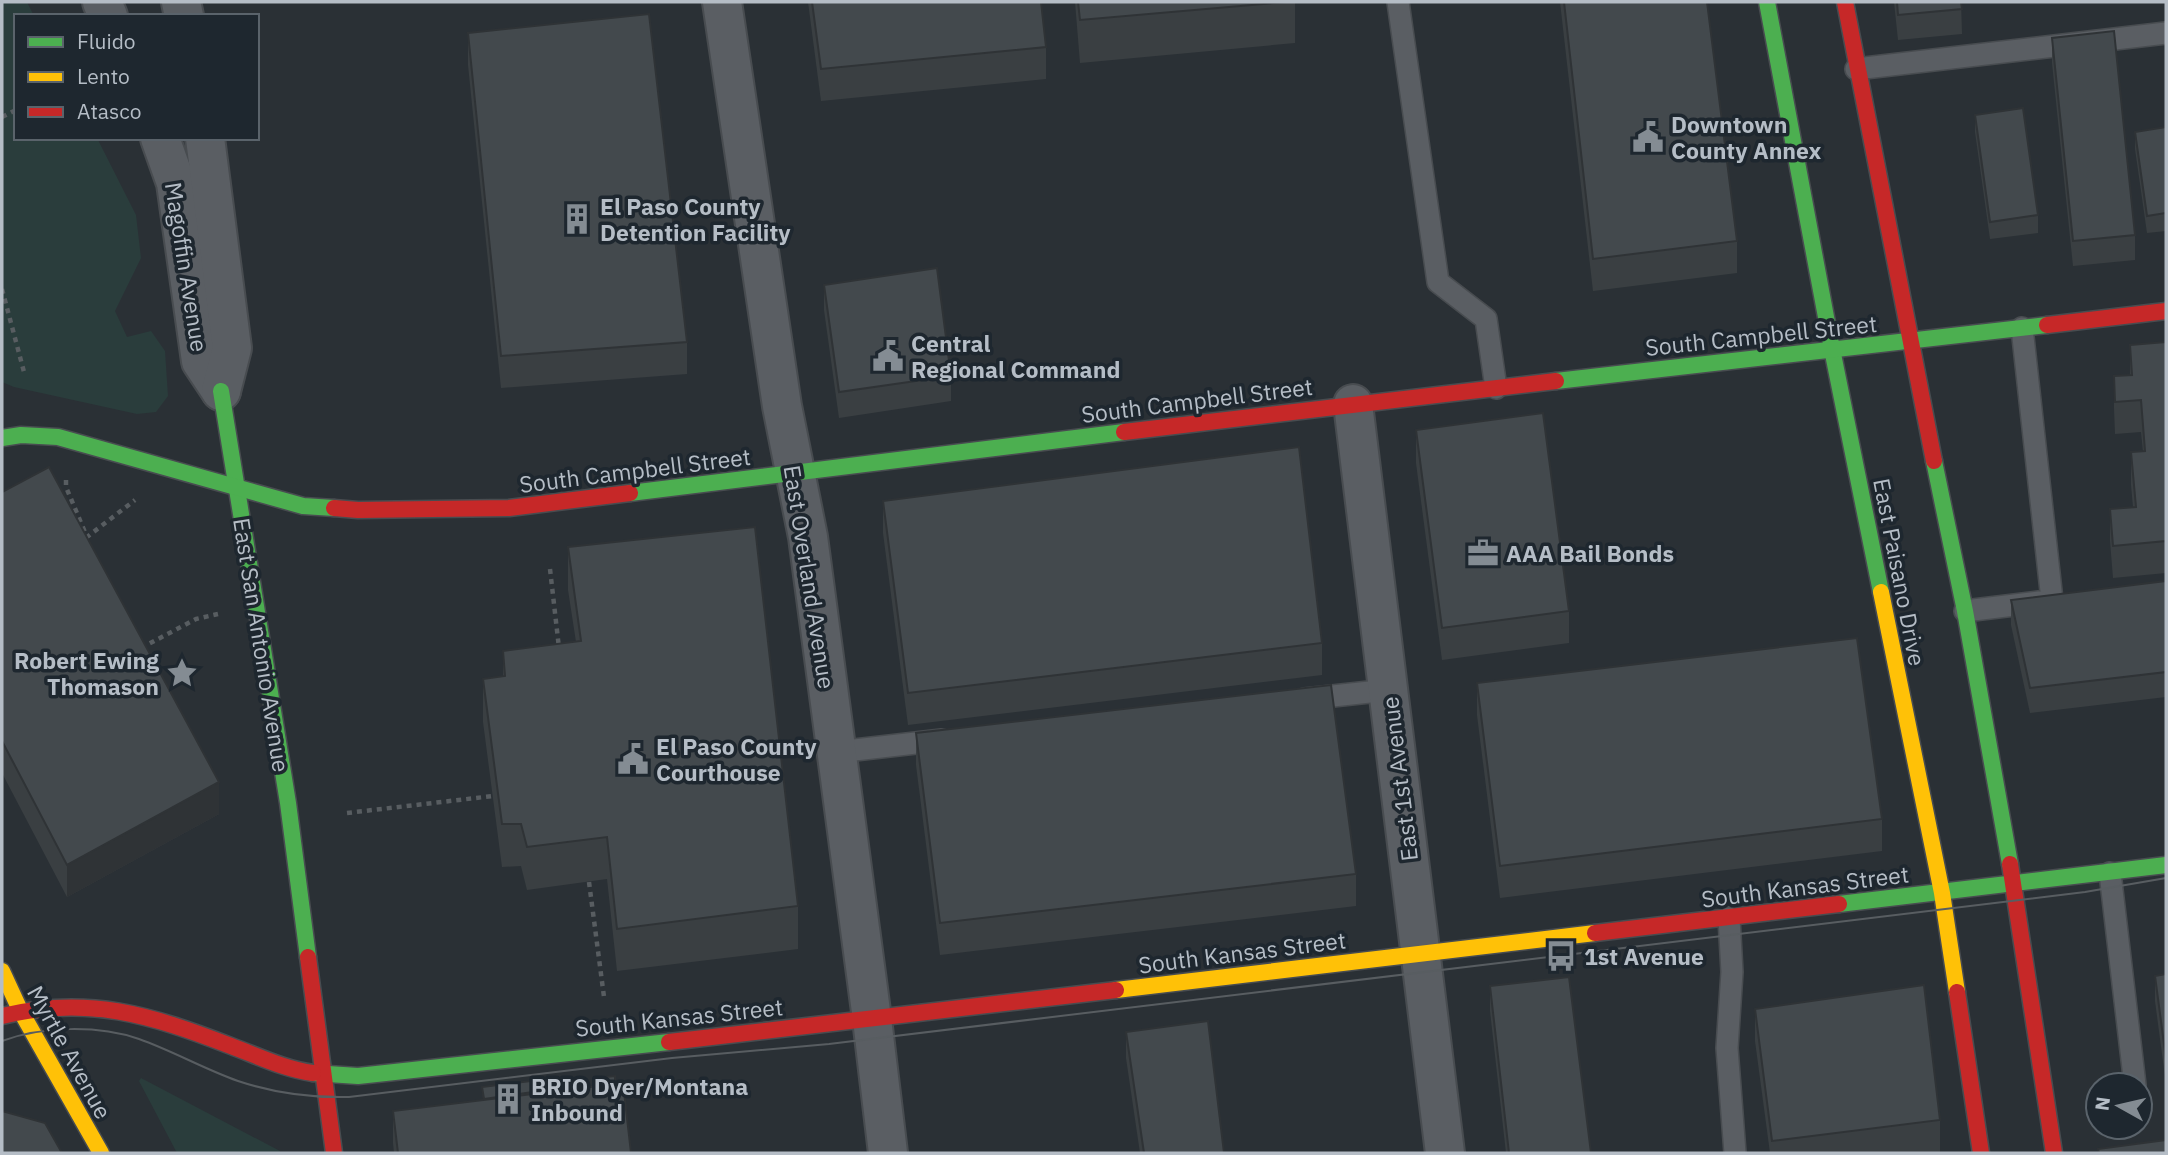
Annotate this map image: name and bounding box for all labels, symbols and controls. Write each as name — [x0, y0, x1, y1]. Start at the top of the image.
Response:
legend — [14, 14, 259, 140]
text: Fluido — [77, 27, 136, 55]
text: Lento — [77, 62, 130, 90]
text: Atasco — [77, 97, 141, 125]
place label: Downtown County Annex — [1671, 109, 1822, 165]
public building icon: Downtown County Annex — [1631, 120, 1665, 154]
street label: Magoffin Avenue — [159, 180, 215, 354]
place label: El Paso County Detention Facility — [600, 191, 791, 247]
building icon: El Paso County Detention Facility — [560, 202, 594, 236]
street label: South Campbell Street — [1644, 308, 1878, 362]
place label: Central Regional Command — [911, 328, 1120, 384]
public building icon: Central Regional Command — [871, 339, 905, 373]
street label: South Campbell Street — [1080, 371, 1314, 429]
street label: South Campbell Street — [518, 441, 752, 499]
street label: East Overland Avenue — [778, 463, 842, 691]
street label: East Paisano Drive — [1867, 476, 1933, 668]
street label: East San Antonio Avenue — [227, 516, 297, 774]
office icon: AAA Bail Bonds — [1466, 536, 1500, 570]
place label: AAA Bail Bonds — [1506, 538, 1674, 568]
place label: Robert Ewing Thomason — [14, 645, 159, 701]
place icon: Robert Ewing Thomason — [165, 656, 199, 690]
street label: East 1st Avenue — [1374, 695, 1424, 863]
place label: El Paso County Courthouse — [656, 731, 817, 787]
public building icon: El Paso County Courthouse — [616, 742, 650, 776]
street label: South Kansas Street — [1700, 858, 1910, 914]
street label: South Kansas Street — [1137, 924, 1347, 980]
bus stop icon: 1st Avenue — [1544, 939, 1578, 973]
place label: 1st Avenue — [1584, 941, 1704, 971]
street label: Myrtle Avenue — [21, 980, 119, 1124]
street label: South Kansas Street — [574, 991, 784, 1043]
place label: BRIO Dyer/Montana Inbound — [531, 1071, 748, 1127]
north arrow — [2084, 1071, 2154, 1141]
building icon: BRIO Dyer/Montana Inbound — [491, 1082, 525, 1116]
text: N — [2089, 1095, 2115, 1112]

